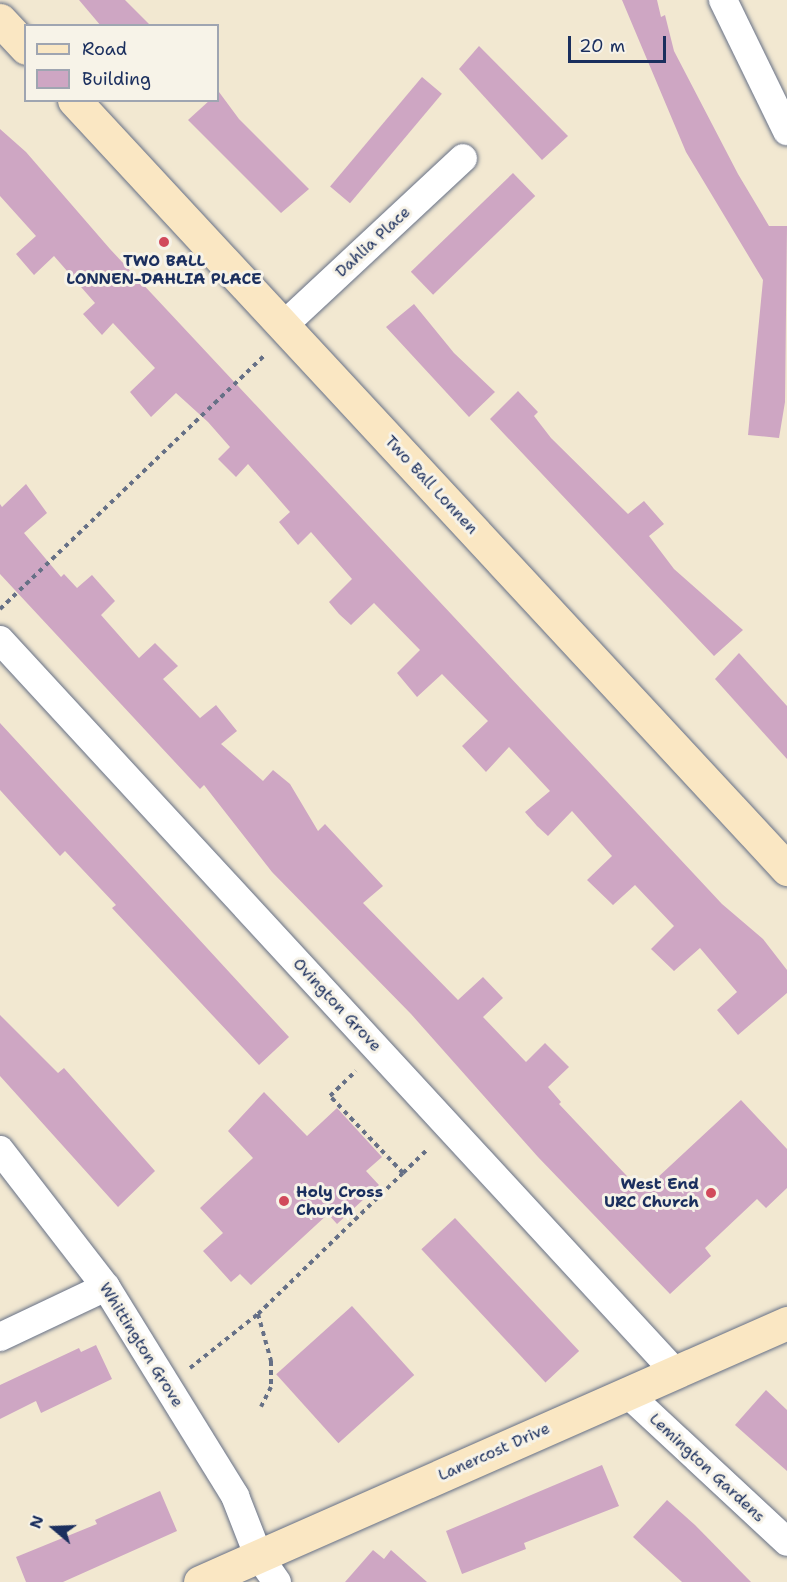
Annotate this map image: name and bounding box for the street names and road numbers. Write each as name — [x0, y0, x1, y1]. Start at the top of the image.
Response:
street label: Dahlia Place — [332, 203, 414, 281]
street label: Two Ball Lonnen — [380, 432, 482, 538]
street label: Ovington Grove — [289, 954, 385, 1056]
street label: Whittington Grove — [95, 1279, 187, 1411]
street label: Lemington Gardens — [645, 1409, 769, 1527]
street label: Lanercost Drive — [435, 1419, 553, 1485]

